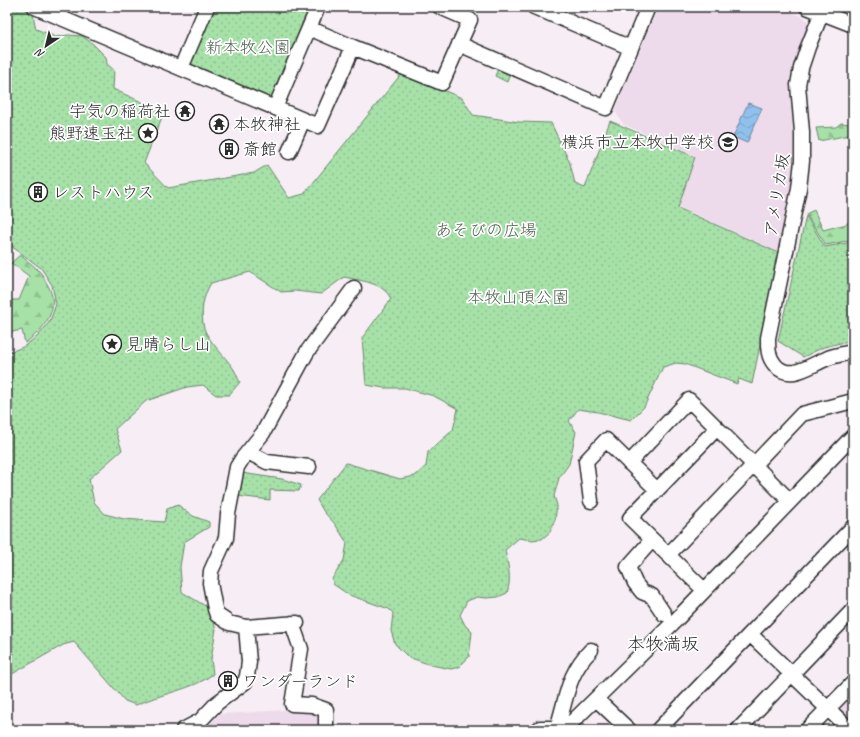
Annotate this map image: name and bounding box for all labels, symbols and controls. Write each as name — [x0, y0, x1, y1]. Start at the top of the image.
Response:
north arrow — [26, 26, 66, 66]
park label: 新本牧公園 — [206, 37, 291, 58]
text: N — [32, 45, 47, 62]
temple icon: 宇気の稲荷社 — [174, 100, 196, 122]
place label: 宇気の稲荷社 — [69, 101, 171, 122]
temple icon: 本牧神社 — [208, 113, 230, 135]
place label: 本牧神社 — [233, 114, 301, 135]
place icon: 熊野速玉社 — [137, 122, 159, 144]
place label: 熊野速玉社 — [49, 123, 134, 144]
school or university icon: 横浜市立本牧中学校 — [717, 131, 739, 153]
place label: 横浜市立本牧中学校 — [561, 132, 714, 153]
building icon: 斎館 — [218, 138, 240, 160]
place label: 斎館 — [243, 139, 277, 160]
street label: アメリカ坂 — [760, 152, 794, 238]
building icon: レストハウス — [27, 181, 49, 203]
place label: レストハウス — [52, 182, 154, 203]
park label: あそびの広場 — [435, 220, 537, 241]
park label: 本牧山頂公園 — [467, 287, 569, 308]
place icon: 見晴らし山 — [101, 333, 123, 355]
place label: 見晴らし山 — [126, 334, 211, 355]
district label: 本牧満坂 — [627, 633, 699, 655]
building icon: ワンダーランド — [217, 670, 239, 692]
place label: ワンダーランド — [242, 671, 359, 692]

